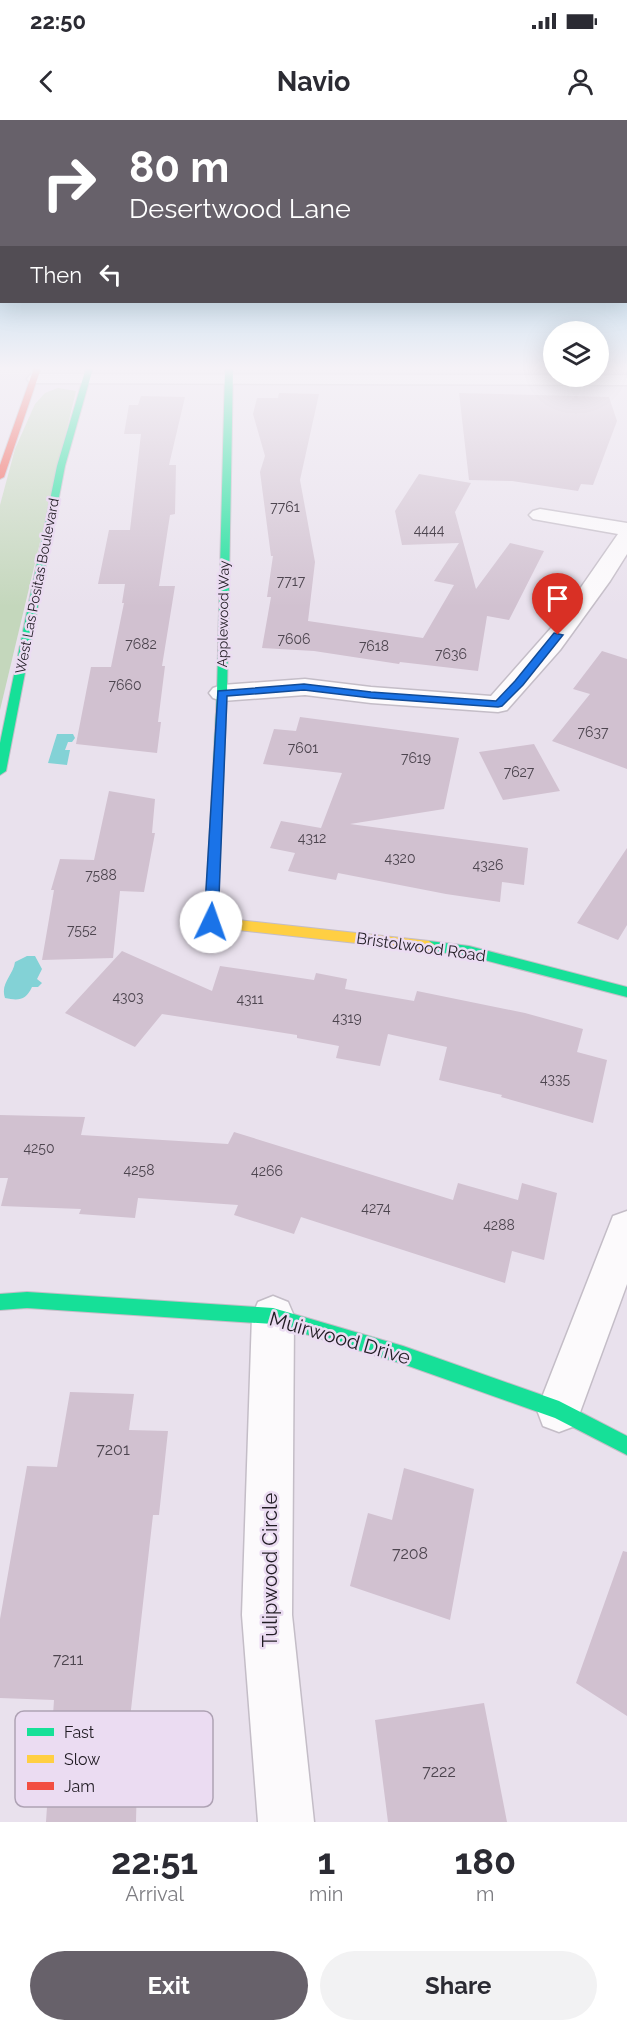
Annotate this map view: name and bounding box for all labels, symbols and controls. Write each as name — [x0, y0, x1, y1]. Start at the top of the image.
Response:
text: 22:50 — [30, 8, 86, 34]
icon: back — [30, 65, 63, 98]
icon: person — [564, 65, 597, 98]
text: Navio — [277, 66, 350, 97]
text: 80 m — [129, 143, 229, 192]
icon: right — [30, 144, 108, 222]
text: Desertwood Lane — [129, 193, 351, 224]
icon: left — [94, 258, 127, 291]
text: Then — [30, 262, 82, 288]
map controls — [543, 321, 609, 387]
button: layers — [543, 321, 609, 387]
street label: West Las Positas Boulevard — [12, 497, 62, 675]
house number: 7761 — [270, 499, 300, 515]
house number: 4444 — [414, 522, 445, 538]
street label: Applewood Way — [214, 560, 232, 668]
house number: 7717 — [277, 573, 306, 589]
pin — [532, 573, 583, 635]
icon: arrive — [541, 582, 574, 615]
house number: 7606 — [278, 631, 310, 647]
house number: 7682 — [125, 636, 157, 652]
house number: 7618 — [359, 638, 389, 654]
house number: 7636 — [435, 646, 467, 662]
house number: 7660 — [109, 677, 141, 693]
house number: 7637 — [578, 724, 609, 740]
house number: 7601 — [288, 740, 318, 756]
house number: 7619 — [401, 750, 431, 766]
house number: 7627 — [504, 764, 535, 780]
house number: 4312 — [298, 830, 326, 846]
house number: 4320 — [385, 850, 415, 866]
house number: 4326 — [473, 857, 503, 873]
house number: 7588 — [85, 867, 117, 883]
position arrow — [179, 890, 243, 954]
house number: 7552 — [67, 922, 97, 938]
street label: Bristolwood Road — [355, 929, 487, 965]
house number: 4303 — [112, 989, 144, 1005]
house number: 4311 — [236, 991, 264, 1007]
house number: 4319 — [332, 1010, 362, 1026]
house number: 4335 — [540, 1071, 570, 1087]
house number: 4250 — [23, 1140, 55, 1156]
house number: 4258 — [124, 1162, 154, 1178]
house number: 4266 — [251, 1163, 283, 1179]
house number: 4274 — [361, 1200, 391, 1216]
house number: 4288 — [483, 1217, 515, 1233]
street label: Muirwood Drive — [267, 1306, 414, 1370]
house number: 7201 — [96, 1440, 130, 1459]
street label: Tulipwood Circle — [258, 1493, 282, 1647]
house number: 7208 — [392, 1544, 428, 1563]
house number: 7211 — [53, 1650, 83, 1669]
legend — [15, 1711, 213, 1807]
text: Fast — [64, 1723, 95, 1742]
text: Slow — [64, 1750, 100, 1769]
house number: 7222 — [422, 1762, 456, 1781]
text: Jam — [64, 1777, 95, 1796]
text: 22:51 — [111, 1840, 198, 1882]
text: 1 — [317, 1840, 335, 1882]
text: 180 — [454, 1840, 516, 1882]
text: Arrival — [125, 1882, 184, 1906]
text: min — [309, 1882, 343, 1906]
text: m — [476, 1882, 494, 1906]
button: Exit — [30, 1951, 308, 2020]
button: Share — [320, 1951, 597, 2020]

